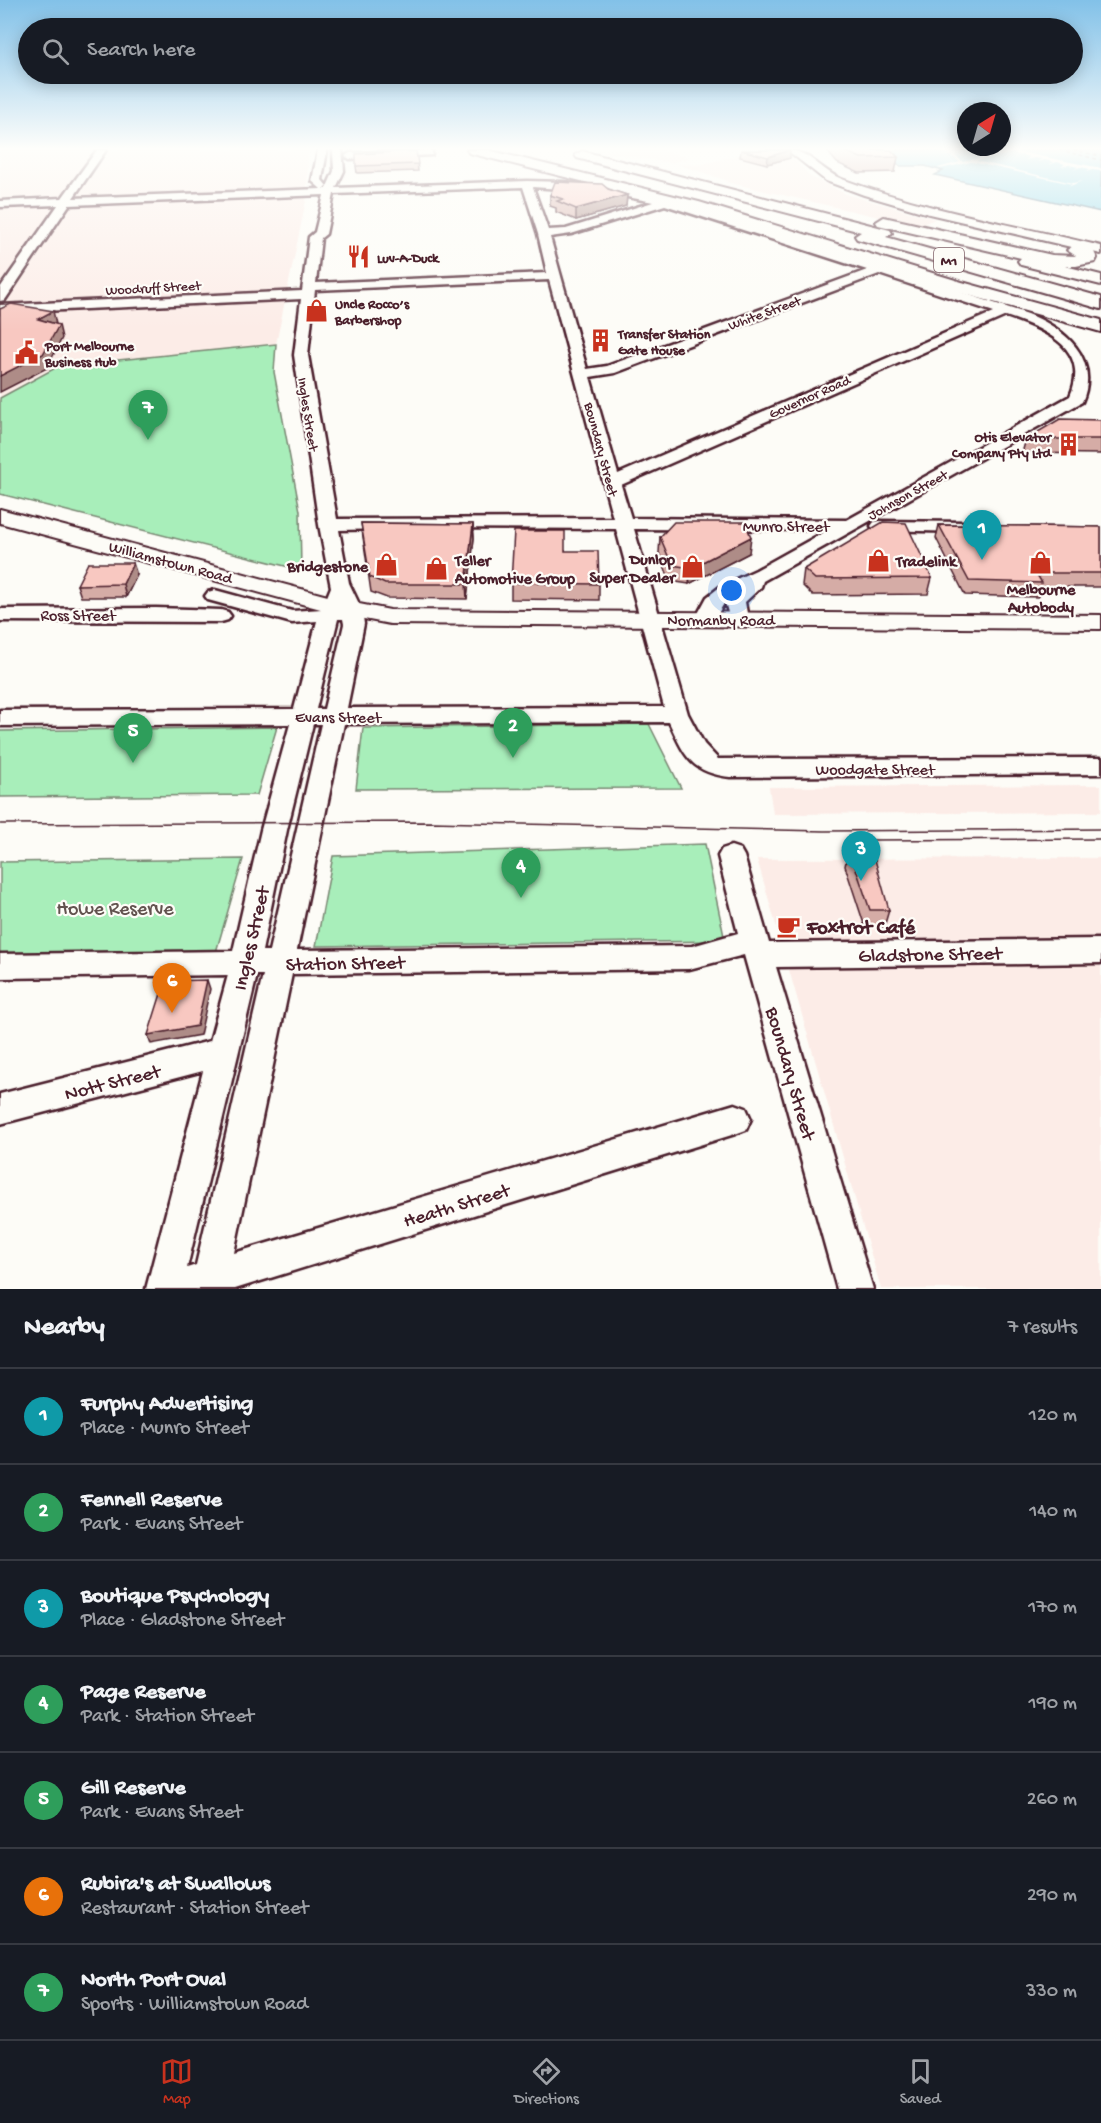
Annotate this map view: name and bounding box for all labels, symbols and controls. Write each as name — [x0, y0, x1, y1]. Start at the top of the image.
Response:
search box — [18, 18, 1083, 84]
icon: search — [39, 35, 72, 68]
text: Search here — [87, 38, 195, 64]
north arrow — [957, 102, 1011, 156]
restaurant icon: Luv-A-Duck — [346, 244, 372, 270]
road number: M1 — [934, 248, 964, 272]
place label: Luv-A-Duck — [377, 251, 440, 268]
street label: Woodruff Street — [105, 278, 202, 300]
street label: White Street — [726, 293, 805, 335]
place label: Uncle Rocco’s Barbershop — [334, 297, 410, 330]
shop icon: Uncle Rocco’s Barbershop — [304, 298, 330, 324]
place label: Transfer Station Gate House — [617, 327, 711, 360]
building icon: Transfer Station Gate House — [587, 328, 613, 354]
place label: Port Melbourne Business Hub — [44, 339, 135, 372]
public building icon: Port Melbourne Business Hub — [14, 340, 40, 366]
street label: Governor Road — [767, 372, 855, 424]
street label: Ingles Street — [292, 376, 321, 454]
pin: 7 — [128, 390, 168, 440]
street label: Boundary Street — [579, 400, 621, 500]
place label: Otis Elevator Company Pty Ltd — [951, 430, 1053, 463]
building icon: Otis Elevator Company Pty Ltd — [1056, 431, 1082, 457]
street label: Johnson Street — [865, 467, 952, 525]
pin: 1 — [962, 510, 1002, 560]
street label: Munro Street — [743, 519, 831, 538]
street label: Williamstown Road — [106, 539, 236, 590]
shop icon: Tradelink — [865, 547, 891, 573]
shop icon: Melbourne Autobody — [1028, 550, 1054, 576]
shop icon: Bridgestone — [373, 552, 399, 578]
place label: Dunlop Super Dealer — [589, 552, 677, 589]
place label: Teller Automotive Group — [453, 553, 575, 590]
shop icon: Dunlop Super Dealer — [680, 554, 706, 580]
place label: Tradelink — [894, 554, 958, 573]
shop icon: Teller Automotive Group — [424, 555, 450, 581]
place label: Bridgestone — [286, 559, 369, 578]
your location — [717, 576, 746, 605]
place label: Melbourne Autobody — [1007, 582, 1076, 619]
street label: Ross Street — [41, 608, 117, 627]
street label: Normanby Road — [667, 613, 776, 632]
pin: 2 — [494, 708, 532, 758]
street label: Evans Street — [295, 710, 382, 729]
pin: 5 — [114, 714, 152, 763]
street label: Woodgate Street — [816, 762, 936, 781]
pin: 3 — [842, 832, 880, 881]
pin: 4 — [502, 848, 540, 898]
street label: Ingles Street — [230, 883, 277, 993]
park label: Howe Reserve — [56, 899, 174, 922]
cafe icon: Foxtrot Café — [776, 913, 802, 939]
place label: Foxtrot Café — [806, 918, 916, 941]
street label: Gladstone Street — [858, 944, 1004, 969]
street label: Station Street — [285, 953, 407, 978]
pin: 6 — [152, 964, 192, 1013]
street label: Boundary Street — [758, 1004, 819, 1145]
street label: Nott Street — [63, 1061, 165, 1107]
street label: Heath Street — [401, 1180, 515, 1234]
text: Nearby — [24, 1313, 105, 1344]
text: 7 results — [1008, 1317, 1077, 1340]
text: Furphy Advertising — [81, 1392, 253, 1418]
text: 1 — [39, 1405, 48, 1428]
text: 120 m — [1029, 1405, 1077, 1428]
text: Place · Munro Street — [81, 1418, 249, 1441]
text: Fennell Reserve — [81, 1488, 222, 1514]
text: 2 — [39, 1501, 48, 1524]
text: 140 m — [1029, 1501, 1077, 1524]
text: Park · Evans Street — [81, 1514, 242, 1537]
text: Boutique Psychology — [81, 1584, 269, 1610]
text: 3 — [38, 1597, 49, 1620]
text: 170 m — [1028, 1597, 1077, 1620]
text: Place · Gladstone Street — [81, 1610, 284, 1633]
text: Page Reserve — [81, 1680, 206, 1706]
text: 4 — [39, 1693, 48, 1716]
text: 190 m — [1029, 1693, 1077, 1716]
text: Park · Station Street — [81, 1706, 254, 1729]
text: Gill Reserve — [81, 1776, 186, 1802]
text: 5 — [38, 1789, 49, 1812]
text: 260 m — [1027, 1789, 1077, 1812]
text: Park · Evans Street — [81, 1802, 242, 1825]
text: Rubira's at Swallows — [81, 1872, 270, 1898]
text: 6 — [38, 1885, 49, 1908]
text: 290 m — [1027, 1885, 1077, 1908]
text: Restaurant · Station Street — [81, 1898, 308, 1921]
text: North Port Oval — [81, 1968, 226, 1994]
text: 7 — [38, 1981, 49, 2004]
text: 330 m — [1026, 1981, 1077, 2004]
text: Sports · Williamstown Road — [81, 1994, 308, 2017]
tab: Map — [160, 2055, 193, 2110]
tab: Directions — [514, 2055, 579, 2110]
tab: Saved — [900, 2055, 941, 2110]

